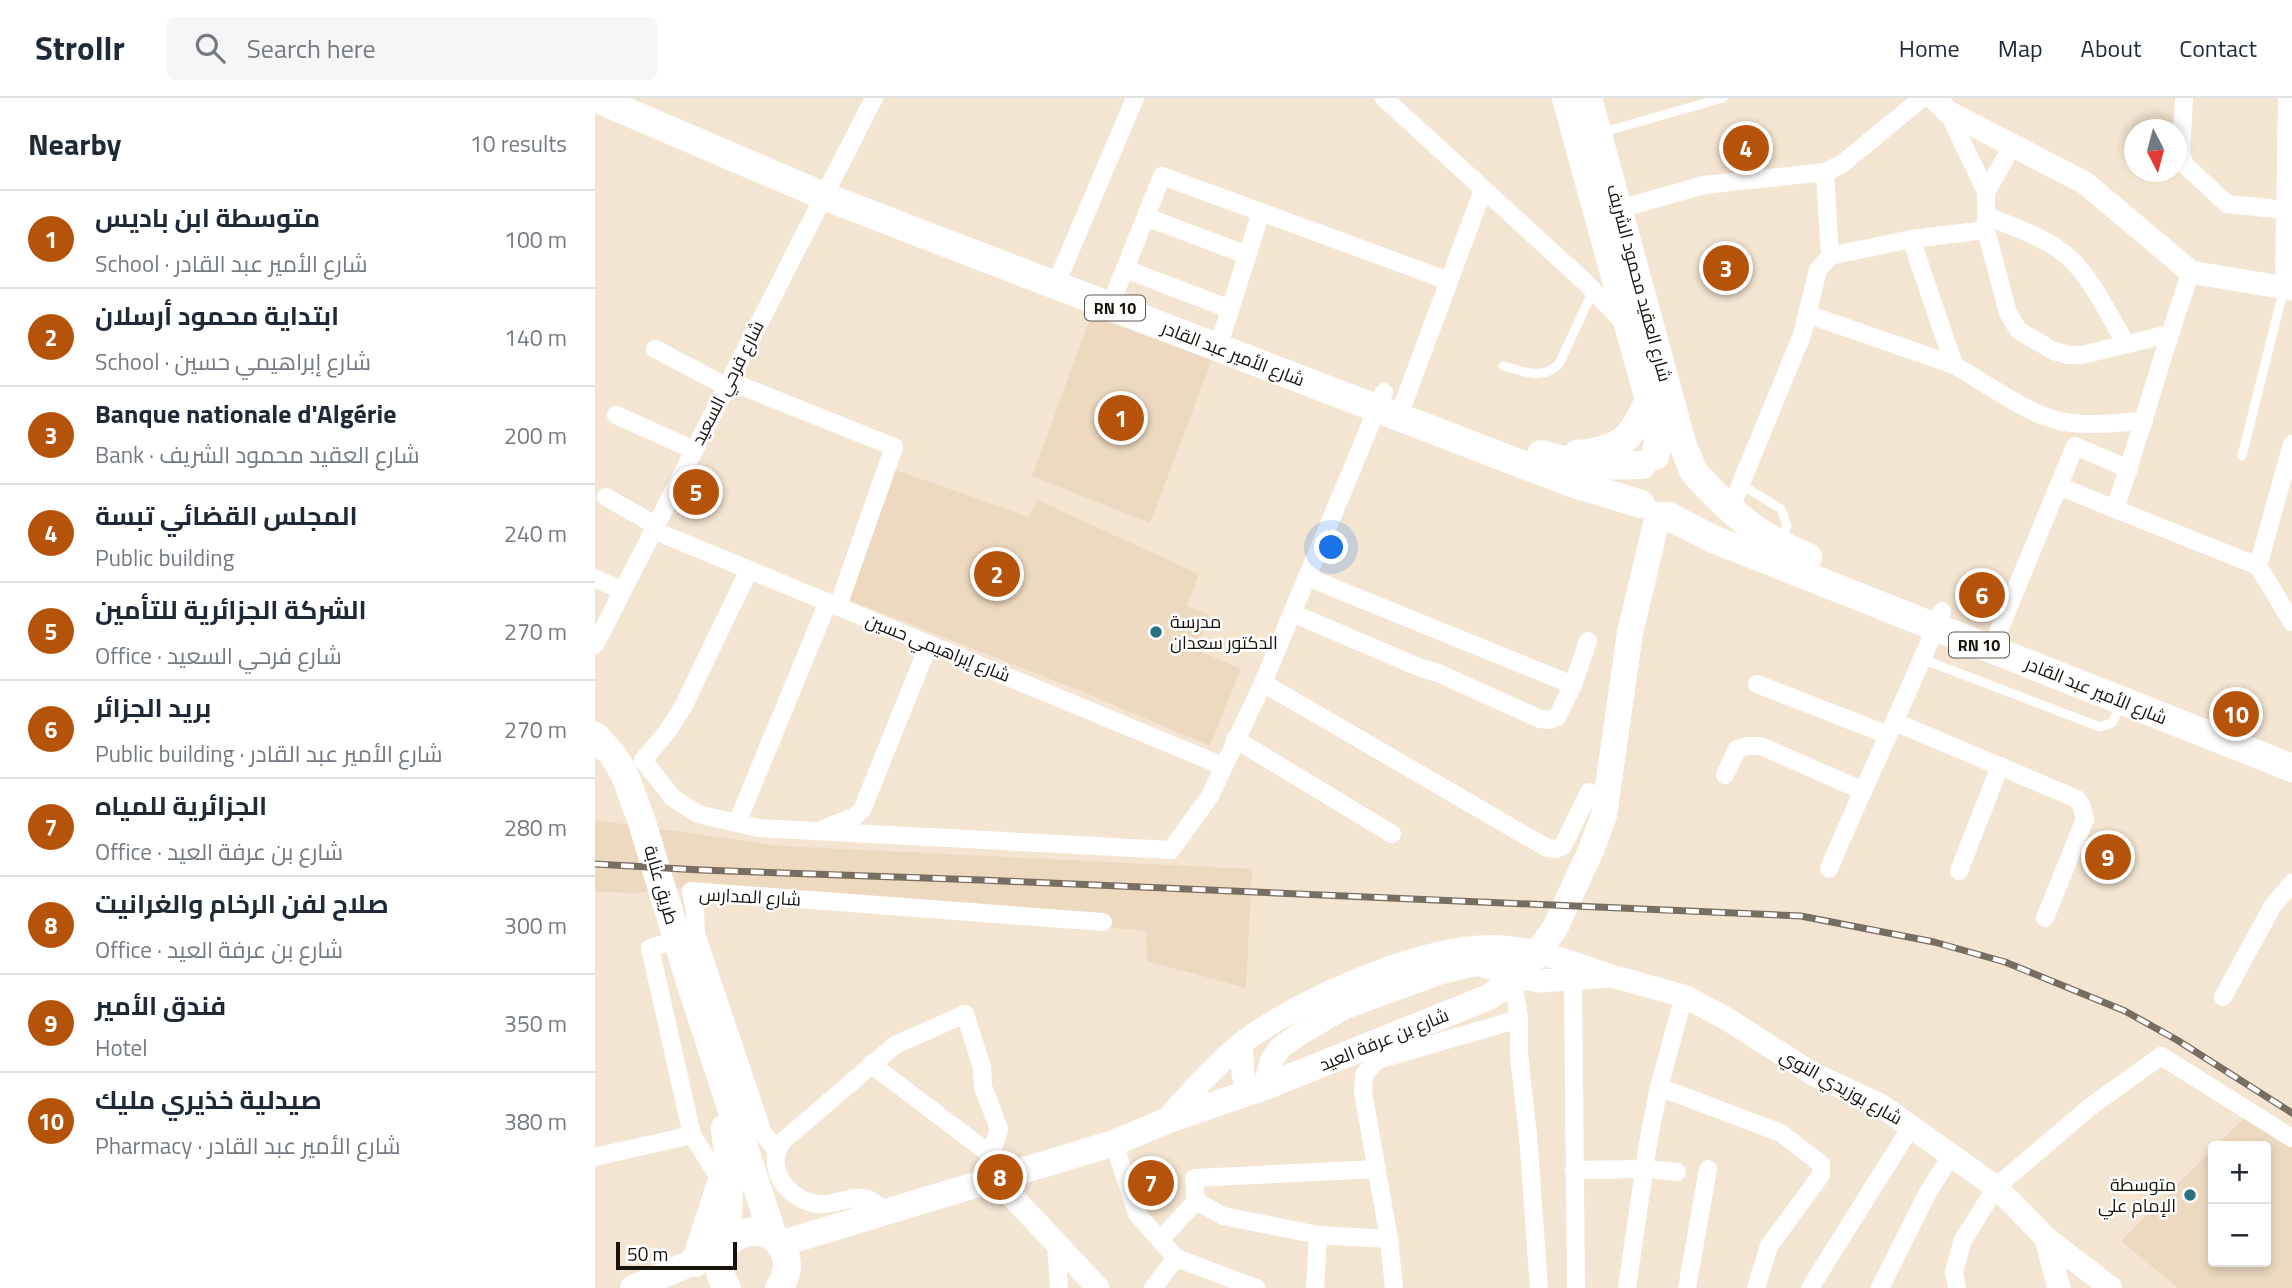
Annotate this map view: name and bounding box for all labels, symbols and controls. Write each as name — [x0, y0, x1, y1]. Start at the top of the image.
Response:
search box — [167, 17, 657, 80]
text: Strollr — [35, 23, 125, 73]
icon: search — [191, 29, 229, 67]
text: Search here — [247, 29, 376, 68]
text: Home — [1899, 30, 1960, 66]
text: Map — [1998, 30, 2043, 66]
text: About — [2081, 30, 2141, 66]
text: Contact — [2179, 30, 2257, 66]
north arrow — [2124, 119, 2187, 182]
text: Nearby — [28, 121, 121, 167]
pin: 4 — [1723, 122, 1769, 174]
text: 10 results — [470, 126, 567, 161]
street label: شارع العقيد محمود الشريف — [1600, 181, 1679, 385]
text: متوسطة ابن باديس — [95, 198, 320, 237]
text: 1 — [45, 222, 57, 257]
text: 100 m — [504, 222, 567, 257]
pin: 3 — [1703, 242, 1749, 294]
text: School · شارع الأمير عبد القادر — [95, 246, 368, 281]
text: ابتداية محمود أرسلان — [95, 296, 339, 335]
road number: RN 10 — [1085, 296, 1145, 320]
street label: شارع الأمير عبد القادر — [1157, 314, 1309, 393]
street label: شارع فرحي السعيد — [685, 316, 771, 450]
text: 2 — [45, 320, 57, 355]
text: 140 m — [504, 320, 567, 355]
text: School · شارع إبراهيمي حسين — [95, 344, 371, 379]
pin: 1 — [1098, 392, 1144, 444]
text: Banque nationale d'Algérie — [95, 394, 396, 433]
text: 3 — [45, 418, 57, 453]
text: 200 m — [504, 418, 567, 453]
text: Bank · شارع العقيد محمود الشريف — [95, 437, 419, 472]
pin: 5 — [673, 466, 719, 518]
text: المجلس القضائي تبسة — [95, 496, 358, 535]
text: 4 — [45, 516, 57, 551]
text: 240 m — [504, 516, 567, 551]
your location — [1314, 530, 1348, 564]
text: Public building — [95, 540, 234, 575]
pin: 2 — [974, 548, 1020, 600]
pin: 6 — [1959, 569, 2005, 621]
text: الشركة الجزائرية للتأمين — [95, 590, 367, 629]
street label: شارع إبراهيمي حسين — [861, 606, 1015, 690]
place label: مدرسة الدكتور سعدان — [1170, 608, 1278, 656]
text: 5 — [45, 614, 57, 649]
text: 270 m — [504, 614, 567, 649]
marker: مدرسة الدكتور سعدان — [1148, 624, 1164, 640]
road number: RN 10 — [1949, 632, 2009, 658]
text: Office · شارع فرحي السعيد — [95, 638, 342, 673]
street label: شارع الأمير عبد القادر — [2020, 649, 2171, 731]
text: بريد الجزائر — [95, 688, 211, 727]
pin: 10 — [2213, 688, 2259, 740]
text: 6 — [45, 712, 57, 747]
text: 270 m — [504, 712, 567, 747]
text: Public building · شارع الأمير عبد القادر — [95, 736, 443, 771]
text: الجزائرية للمياه — [95, 786, 267, 825]
text: 7 — [45, 810, 57, 845]
text: 280 m — [504, 810, 567, 845]
pin: 9 — [2085, 831, 2131, 883]
text: Office · شارع بن عرفة العيد — [95, 834, 343, 869]
street label: طريق عنابة — [637, 842, 686, 928]
street label: شارع المدارس — [698, 880, 802, 913]
text: صلاح لفن الرخام والغرانيت — [95, 884, 389, 923]
text: 8 — [45, 908, 57, 943]
text: 300 m — [504, 908, 567, 943]
text: Office · شارع بن عرفة العيد — [95, 932, 343, 967]
text: فندق الأمير — [95, 986, 226, 1025]
street label: شارع بن عرفة العيد — [1315, 1001, 1453, 1078]
text: 9 — [45, 1006, 57, 1041]
text: 350 m — [504, 1006, 567, 1041]
text: Hotel — [95, 1030, 147, 1065]
street label: شارع بوزيدي النوي — [1775, 1042, 1907, 1132]
text: صيدلية خذيري مليك — [95, 1080, 322, 1119]
text: 10 — [38, 1104, 64, 1139]
text: 380 m — [504, 1104, 567, 1139]
text: Pharmacy · شارع الأمير عبد القادر — [95, 1128, 400, 1163]
map controls — [2208, 1141, 2271, 1267]
button: + — [2208, 1141, 2271, 1204]
pin: 8 — [977, 1151, 1023, 1203]
pin: 7 — [1128, 1157, 1174, 1209]
place label: متوسطة الإمام علي — [2098, 1171, 2176, 1220]
marker: متوسطة الإمام علي — [2182, 1187, 2198, 1203]
button: − — [2208, 1204, 2271, 1267]
scale bar — [616, 1239, 737, 1271]
text: 50 m — [627, 1239, 668, 1268]

